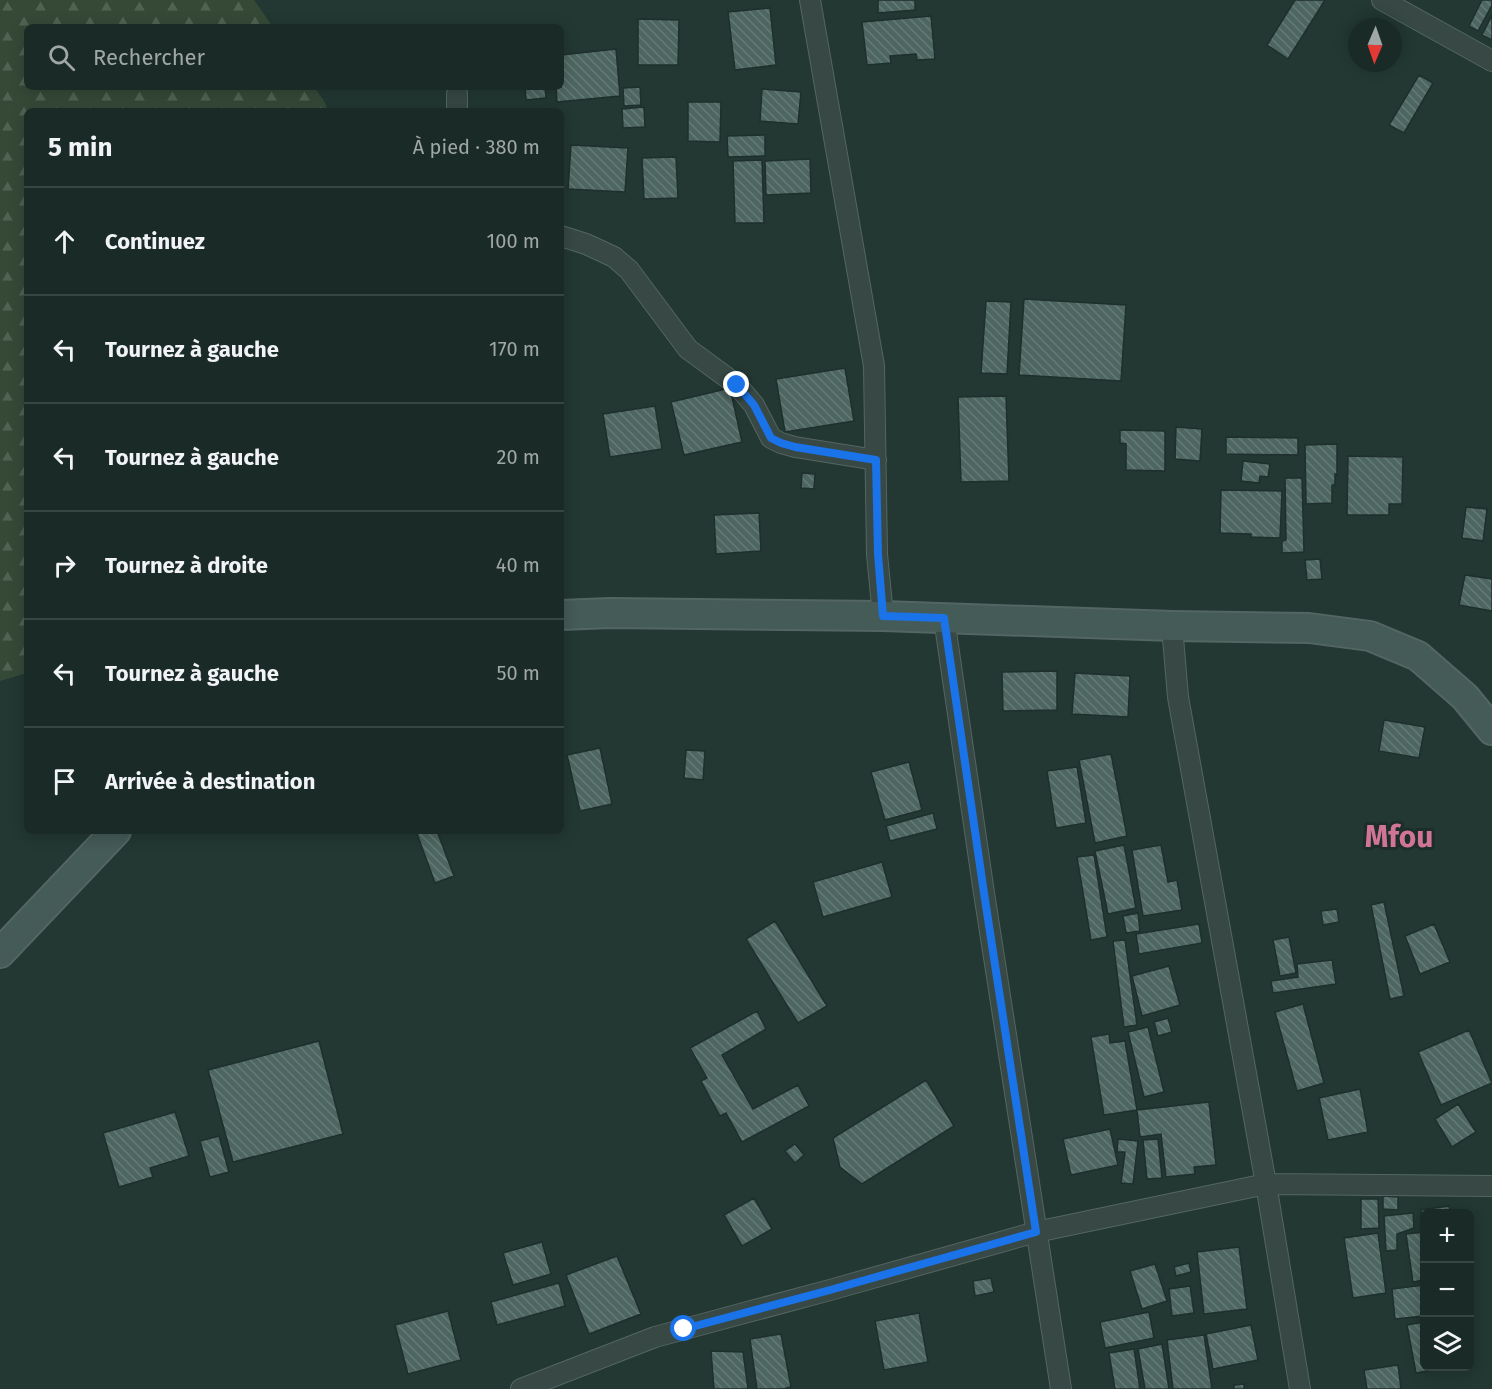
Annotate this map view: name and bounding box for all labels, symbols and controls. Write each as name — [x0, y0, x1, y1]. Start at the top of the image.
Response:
north arrow — [1348, 18, 1402, 72]
search box — [24, 24, 564, 90]
icon: search — [45, 41, 78, 74]
text: Rechercher — [93, 44, 205, 71]
text: 5 min — [48, 132, 112, 163]
text: À pied · 380 m — [413, 135, 540, 159]
icon: ahead — [48, 225, 81, 258]
text: Continuez — [105, 228, 205, 255]
text: 100 m — [487, 229, 540, 253]
icon: left — [48, 333, 81, 366]
text: Tournez à gauche — [105, 336, 279, 363]
text: 170 m — [489, 337, 540, 361]
route end — [723, 371, 749, 397]
icon: left — [48, 441, 81, 474]
text: Tournez à gauche — [105, 444, 279, 471]
text: 20 m — [497, 445, 540, 469]
icon: right — [48, 549, 81, 582]
text: Tournez à droite — [105, 552, 268, 579]
text: 40 m — [496, 553, 540, 577]
icon: left — [48, 657, 81, 690]
text: Tournez à gauche — [105, 660, 279, 687]
text: 50 m — [496, 661, 540, 685]
icon: arrive — [48, 765, 81, 798]
text: Arrivée à destination — [105, 768, 315, 795]
district label: Mfou — [1365, 819, 1433, 855]
map controls — [1420, 1209, 1474, 1371]
button: + — [1420, 1209, 1474, 1263]
button: − — [1420, 1263, 1474, 1317]
route start — [670, 1315, 696, 1341]
button: layers — [1420, 1317, 1474, 1371]

